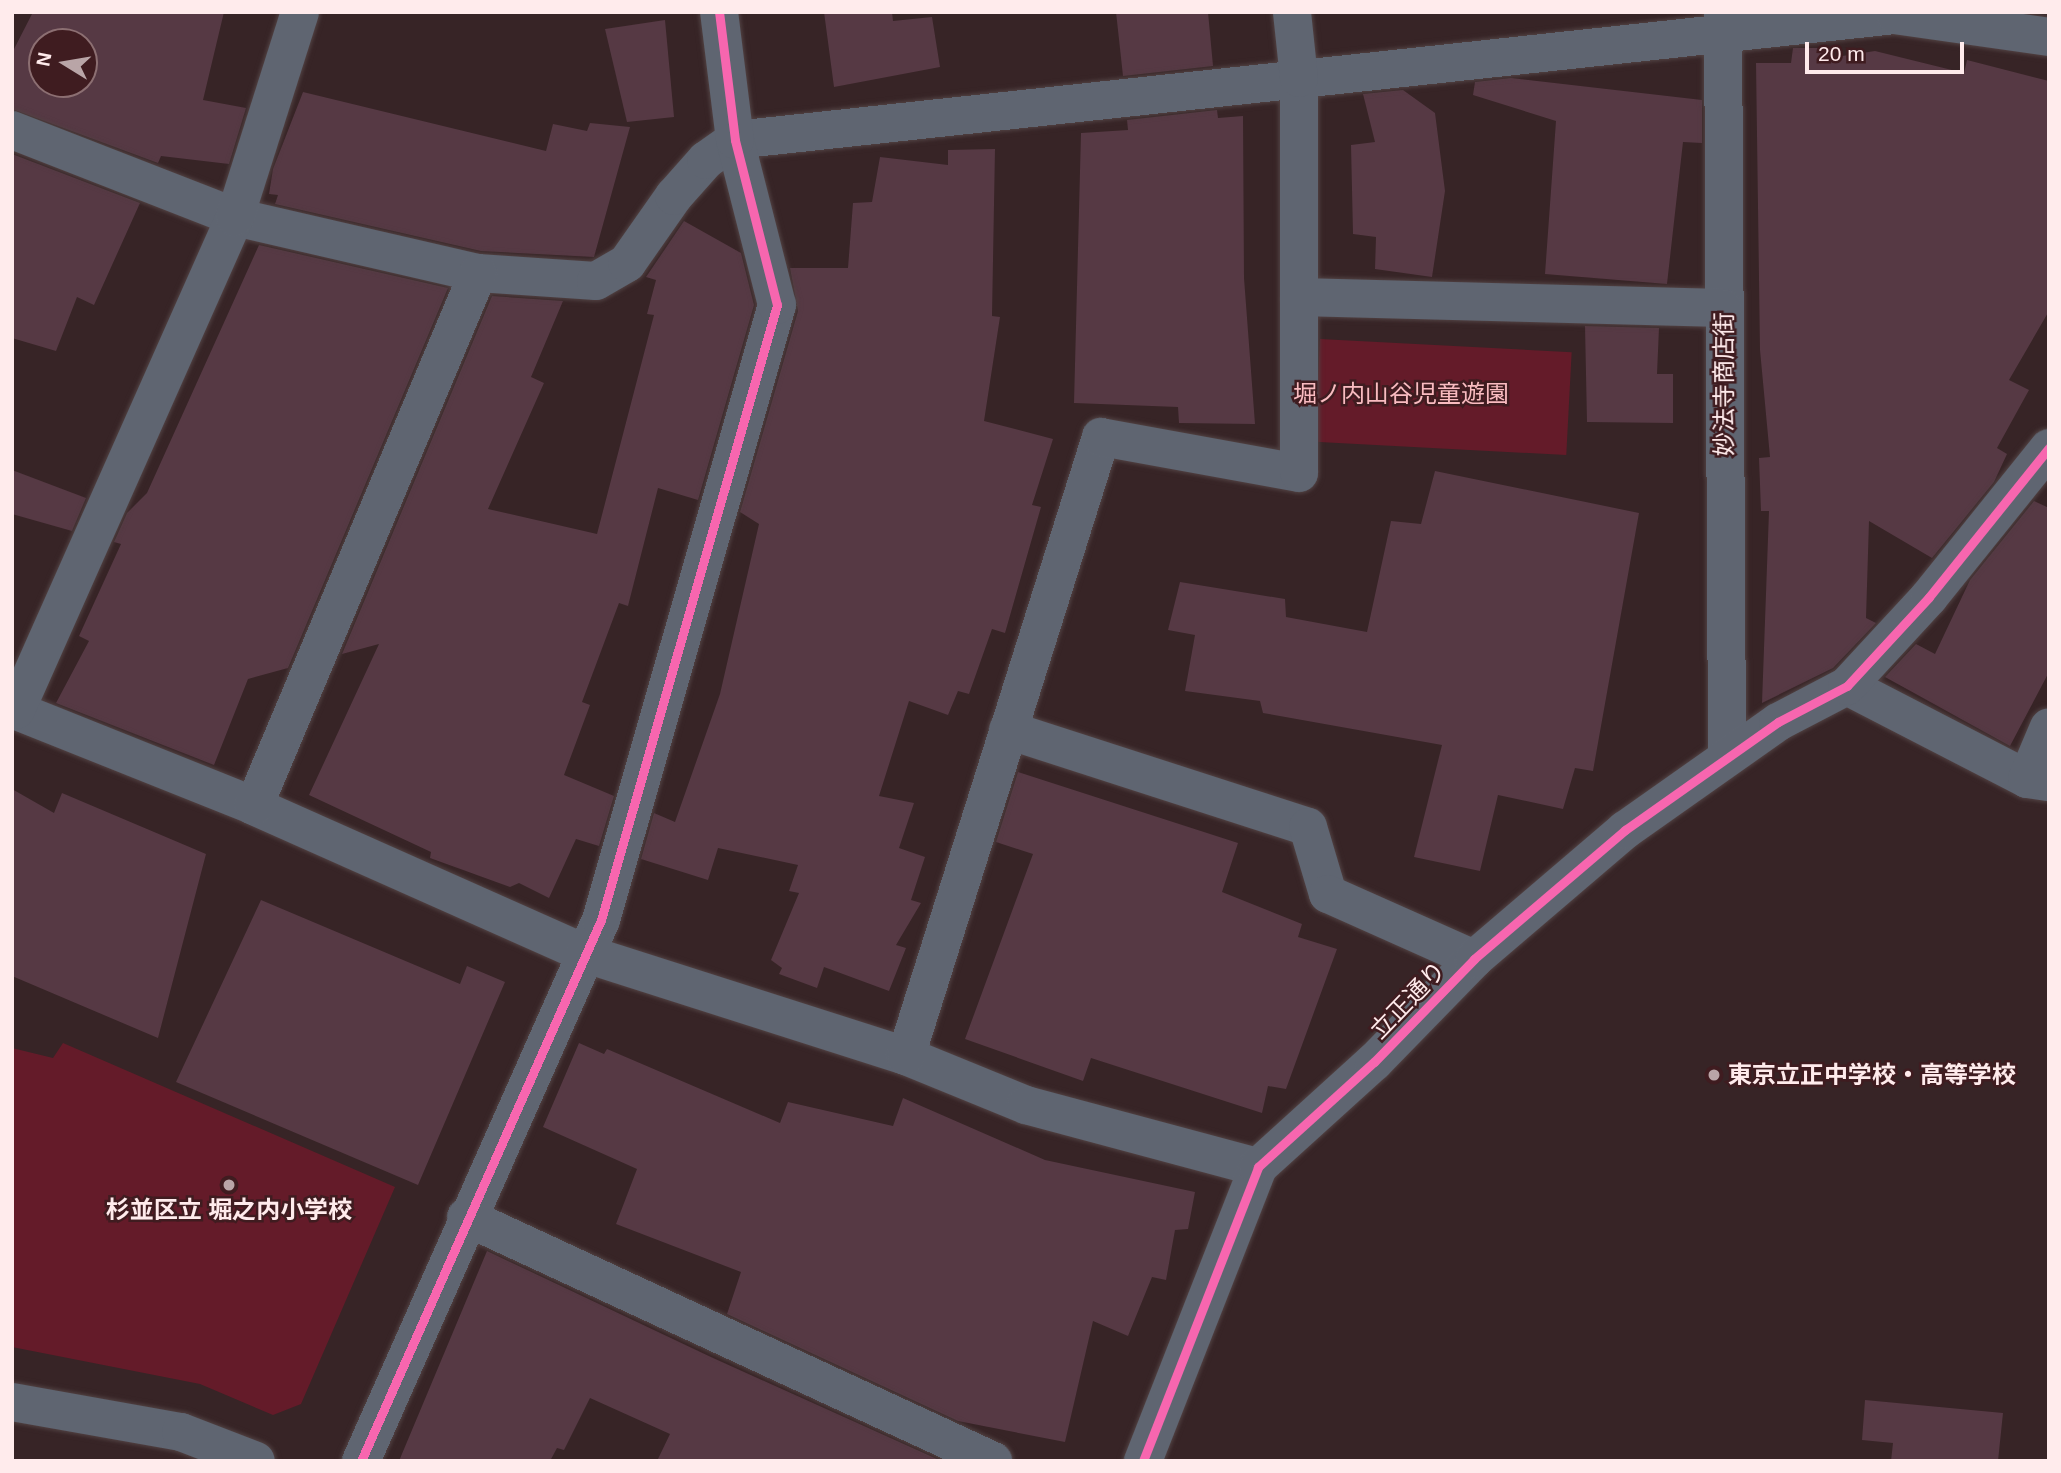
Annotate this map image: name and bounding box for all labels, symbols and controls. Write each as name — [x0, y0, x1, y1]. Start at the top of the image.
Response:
north arrow — [28, 28, 98, 98]
scale bar — [1809, 28, 1968, 72]
text: 20 m — [1818, 42, 1865, 65]
text: N — [32, 51, 55, 68]
street label: 妙法寺商店街 — [1710, 312, 1738, 456]
park label: 堀ノ内山谷児童遊園 — [1293, 380, 1509, 408]
street label: 立正通り — [1364, 955, 1452, 1045]
place label: 東京立正中学校・高等学校 — [1728, 1061, 2016, 1089]
marker: 東京立正中学校・高等学校 — [1706, 1067, 1722, 1083]
marker: 杉並区立 堀之内小学校 — [221, 1177, 237, 1193]
place label: 杉並区立 堀之内小学校 — [106, 1196, 352, 1224]

